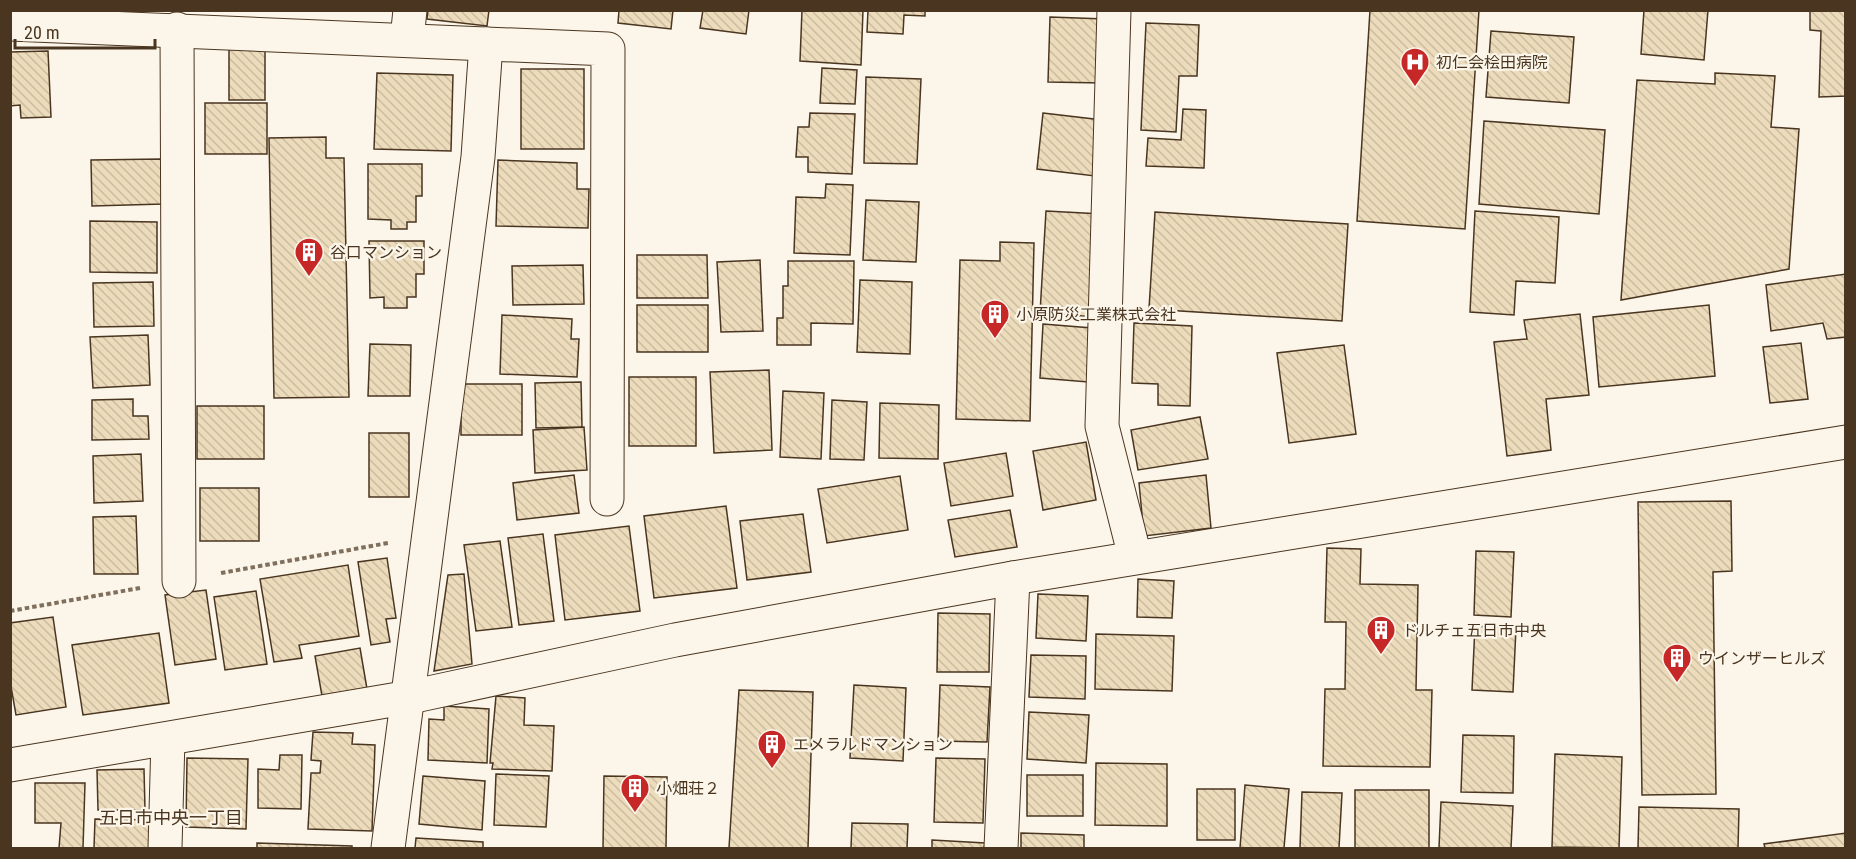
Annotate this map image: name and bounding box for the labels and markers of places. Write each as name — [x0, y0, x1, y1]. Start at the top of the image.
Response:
hospital icon: 初仁会桧田病院 — [1399, 46, 1431, 88]
place label: 初仁会桧田病院 — [1436, 53, 1548, 72]
building icon: 谷口マンション — [293, 236, 325, 278]
place label: 谷口マンション — [330, 243, 442, 262]
building icon: 小原防災工業株式会社 — [979, 298, 1011, 340]
place label: 小原防災工業株式会社 — [1016, 305, 1176, 324]
building icon: ドルチェ五日市中央 — [1365, 614, 1397, 656]
place label: ドルチェ五日市中央 — [1402, 621, 1546, 640]
building icon: ウインザーヒルズ — [1661, 642, 1693, 684]
place label: ウインザーヒルズ — [1698, 649, 1826, 668]
building icon: エメラルドマンション — [756, 728, 788, 770]
place label: エメラルドマンション — [793, 735, 953, 754]
building icon: 小畑荘２ — [619, 772, 651, 814]
place label: 小畑荘２ — [656, 779, 720, 798]

